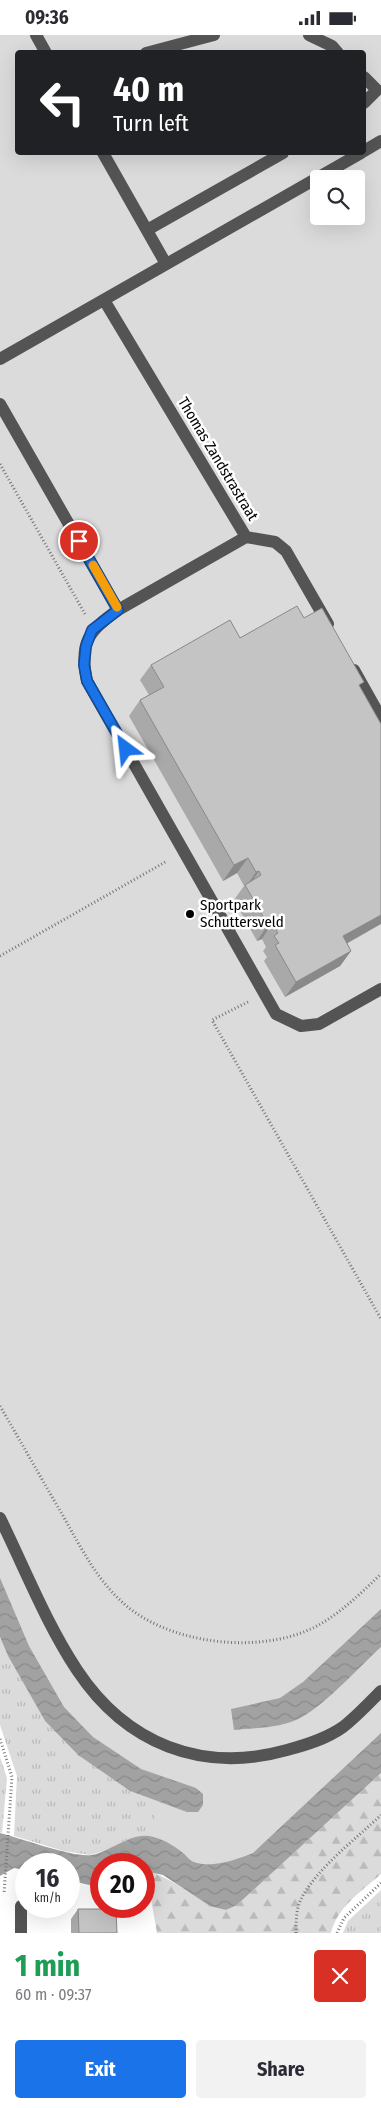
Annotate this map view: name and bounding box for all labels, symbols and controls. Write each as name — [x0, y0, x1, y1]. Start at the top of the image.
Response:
text: 09:36 — [25, 6, 69, 29]
text: 40 m — [113, 68, 184, 110]
icon: left — [30, 70, 95, 135]
text: Turn left — [113, 110, 189, 137]
map controls — [310, 170, 365, 225]
button: search — [310, 170, 365, 225]
street label: Thomas Zandstrastraat — [174, 394, 262, 524]
pin — [58, 520, 100, 562]
icon: arrive — [65, 527, 93, 555]
position arrow — [99, 722, 151, 774]
place label: Sportpark Schuttersveld — [200, 896, 284, 931]
marker: Sportpark Schuttersveld — [184, 908, 196, 920]
speed limit sign: 20 — [90, 1853, 155, 1918]
text: 16 — [36, 1864, 59, 1894]
text: km/h — [34, 1891, 61, 1905]
text: 1 min — [15, 1948, 80, 1984]
button: close — [314, 1950, 366, 2002]
text: 60 m · 09:37 — [15, 1985, 91, 2004]
button: Exit — [15, 2040, 186, 2098]
button: Share — [196, 2040, 366, 2098]

